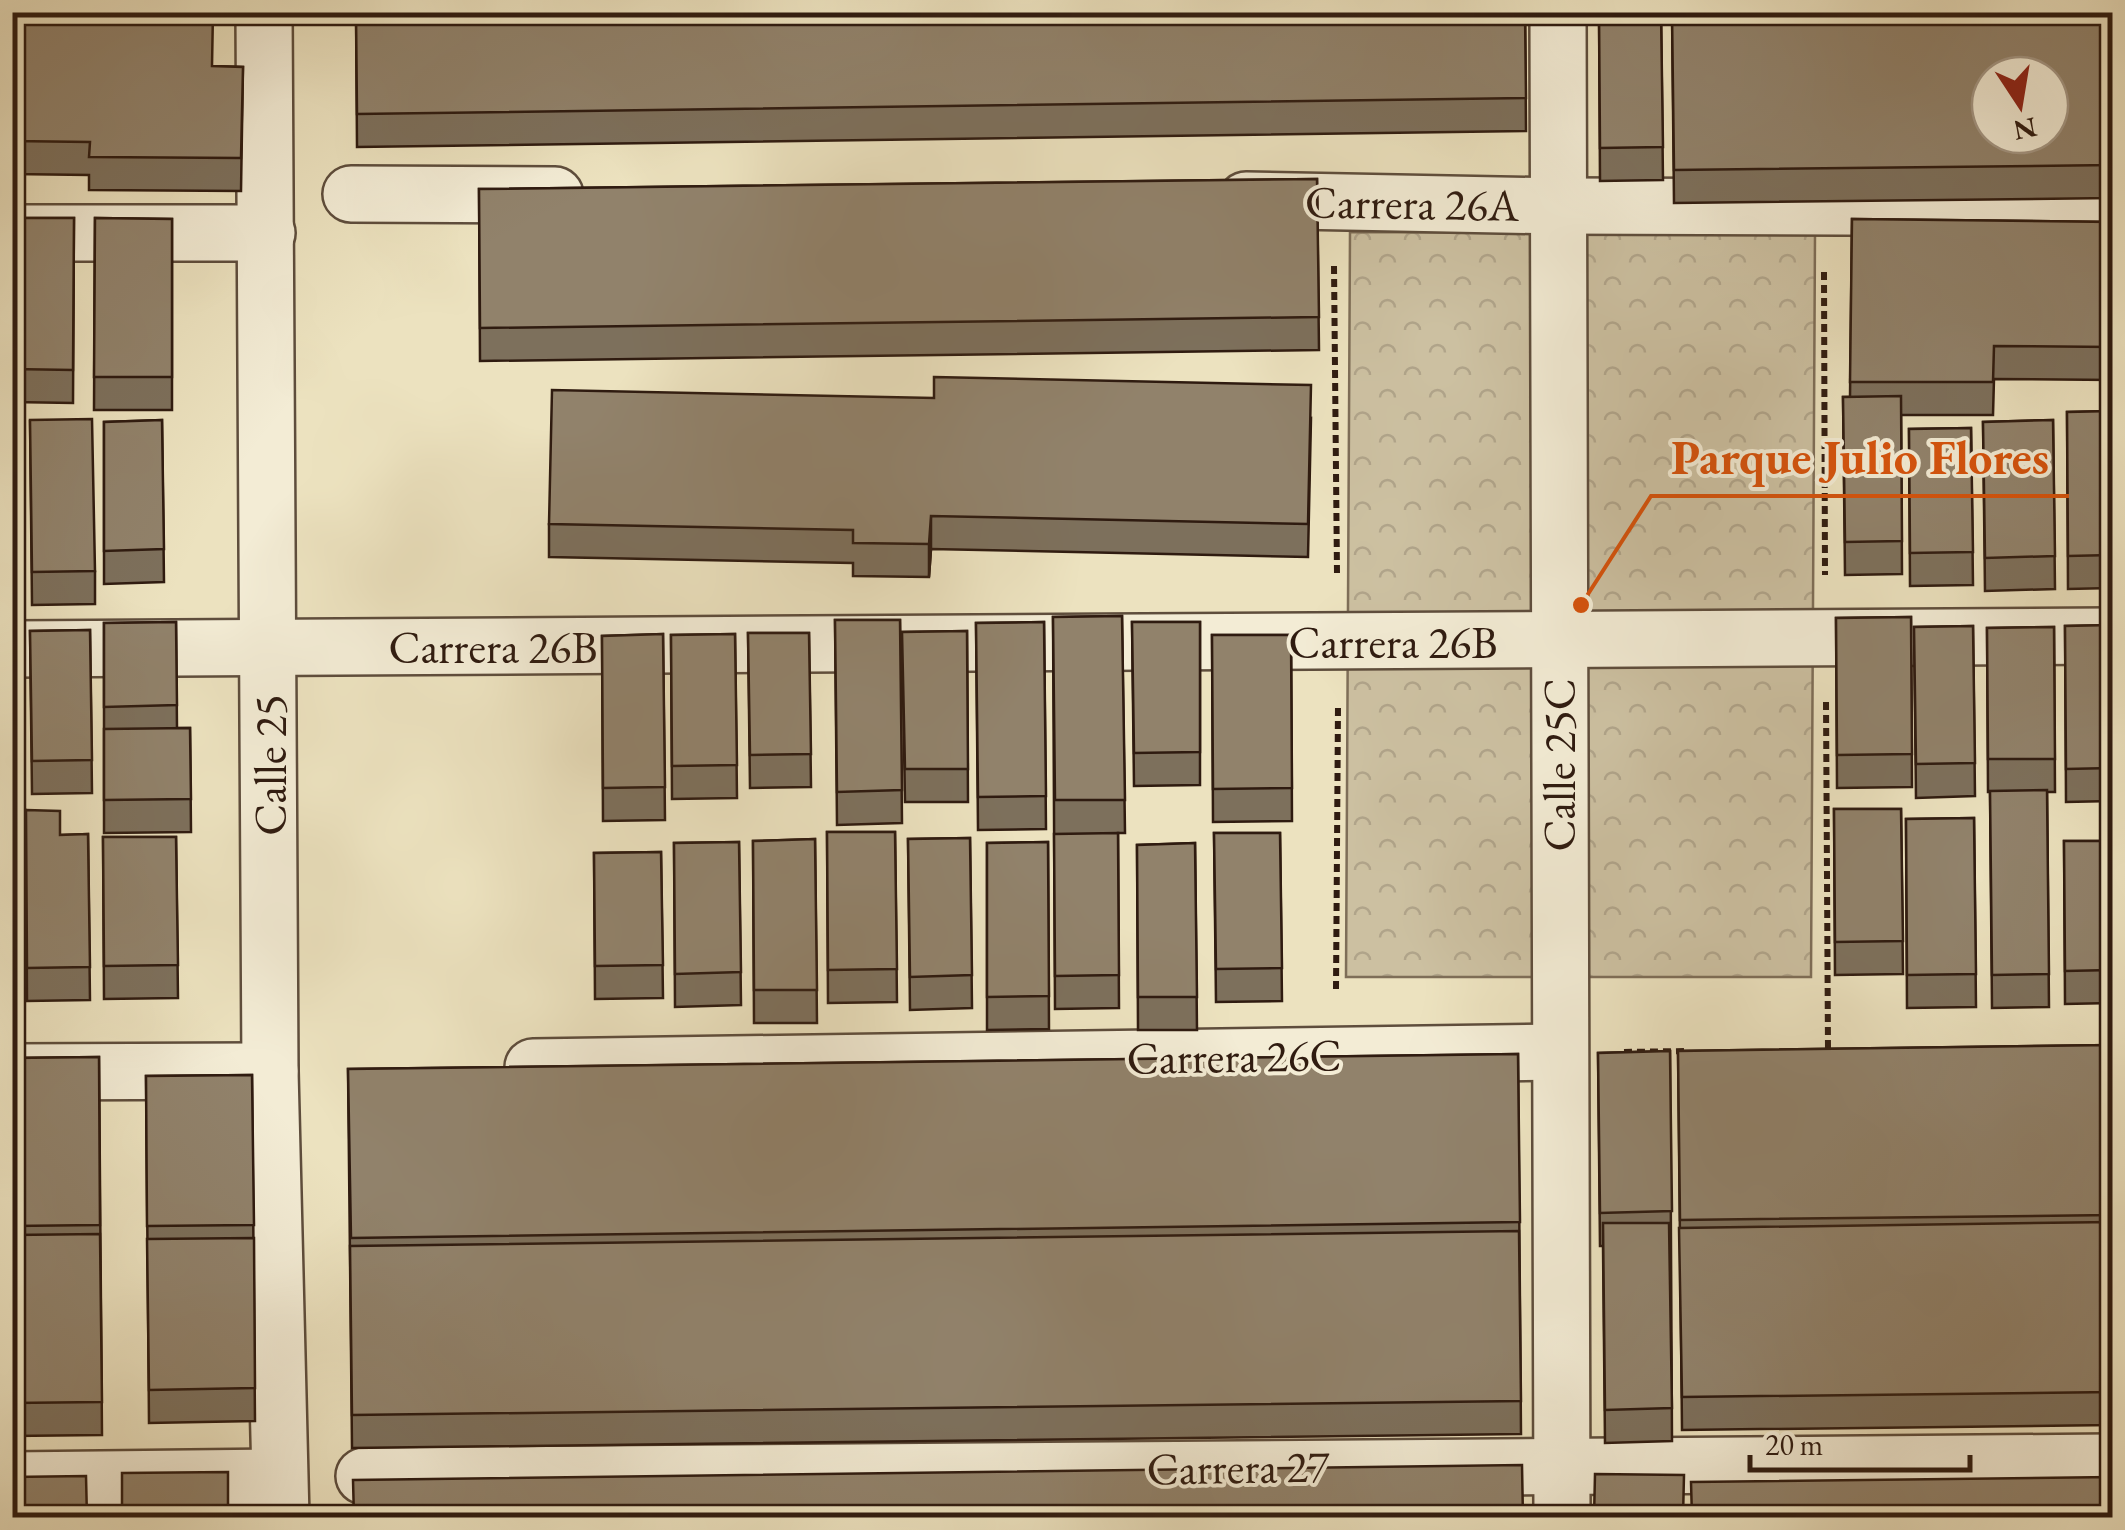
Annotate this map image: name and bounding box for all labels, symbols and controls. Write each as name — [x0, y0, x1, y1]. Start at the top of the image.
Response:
north arrow — [1970, 55, 2070, 155]
text: N — [2010, 109, 2040, 149]
street label: Carrera 26A — [1305, 172, 1520, 234]
callout: Parque Julio Flores — [1651, 418, 2069, 496]
text: Parque Julio Flores — [1671, 426, 2049, 488]
street label: Carrera 26B — [1288, 613, 1498, 671]
street label: Carrera 26B — [388, 618, 598, 676]
street label: Calle 25C — [1530, 678, 1588, 852]
street label: Calle 25 — [241, 694, 299, 836]
street label: Carrera 26C — [1126, 1025, 1342, 1087]
scale bar — [1750, 1410, 1970, 1472]
text: 20 m — [1765, 1425, 1823, 1464]
street label: Carrera 27 — [1146, 1436, 1330, 1498]

